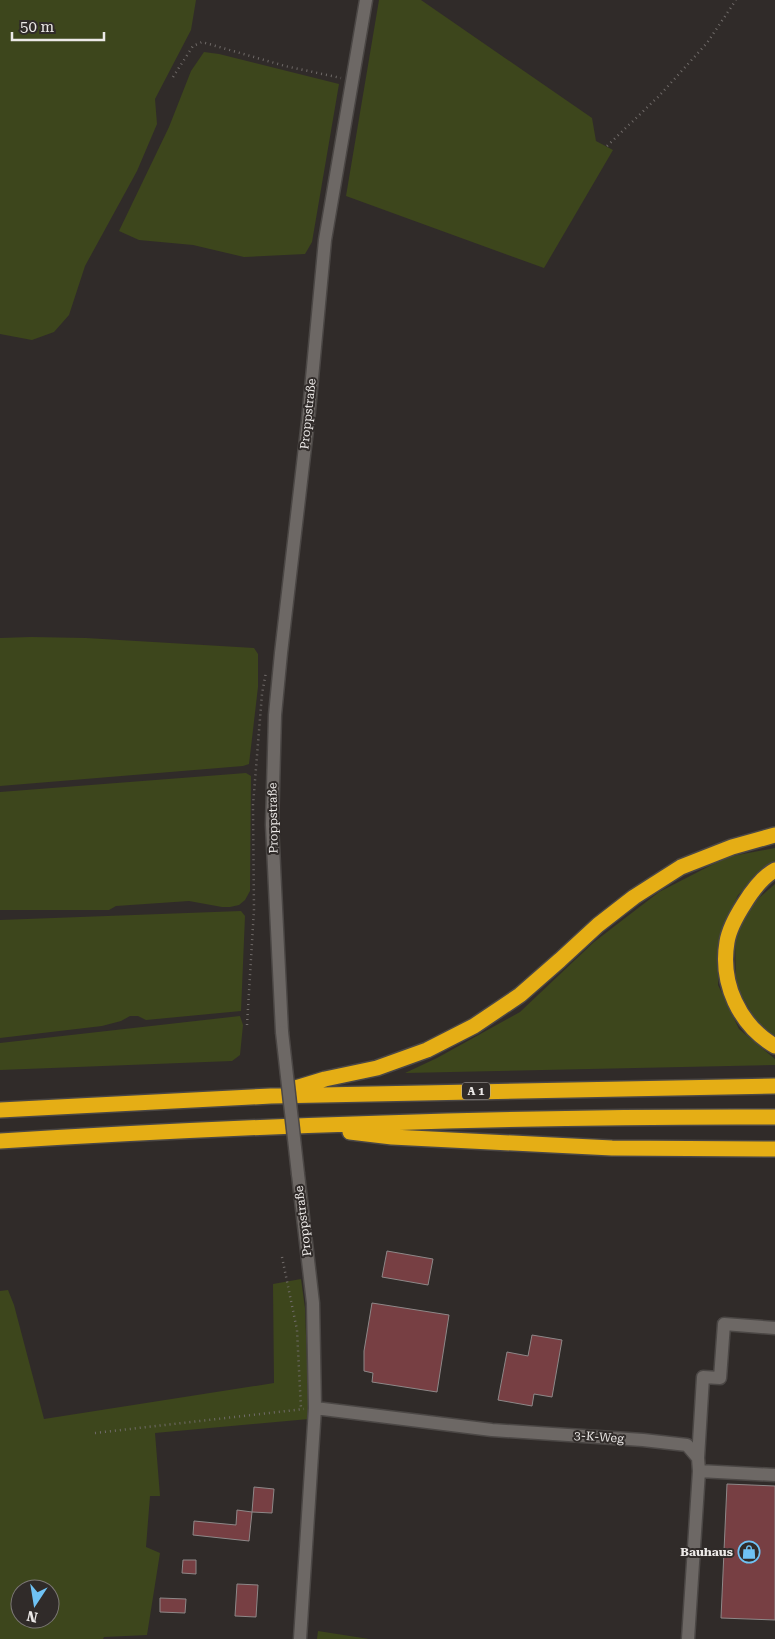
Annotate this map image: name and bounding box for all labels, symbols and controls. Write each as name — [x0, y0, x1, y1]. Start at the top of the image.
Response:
scale bar — [12, 10, 105, 42]
text: 50 m — [20, 18, 55, 36]
street label: Proppstraße — [297, 377, 319, 450]
street label: Proppstraße — [265, 782, 281, 854]
road number: A 1 — [462, 1082, 490, 1100]
street label: Proppstraße — [292, 1184, 314, 1257]
street label: 3-K-Weg — [574, 1428, 625, 1446]
shop icon: Bauhaus — [737, 1540, 761, 1564]
place label: Bauhaus — [680, 1545, 733, 1559]
north arrow — [10, 1579, 60, 1629]
text: N — [25, 1608, 39, 1626]

